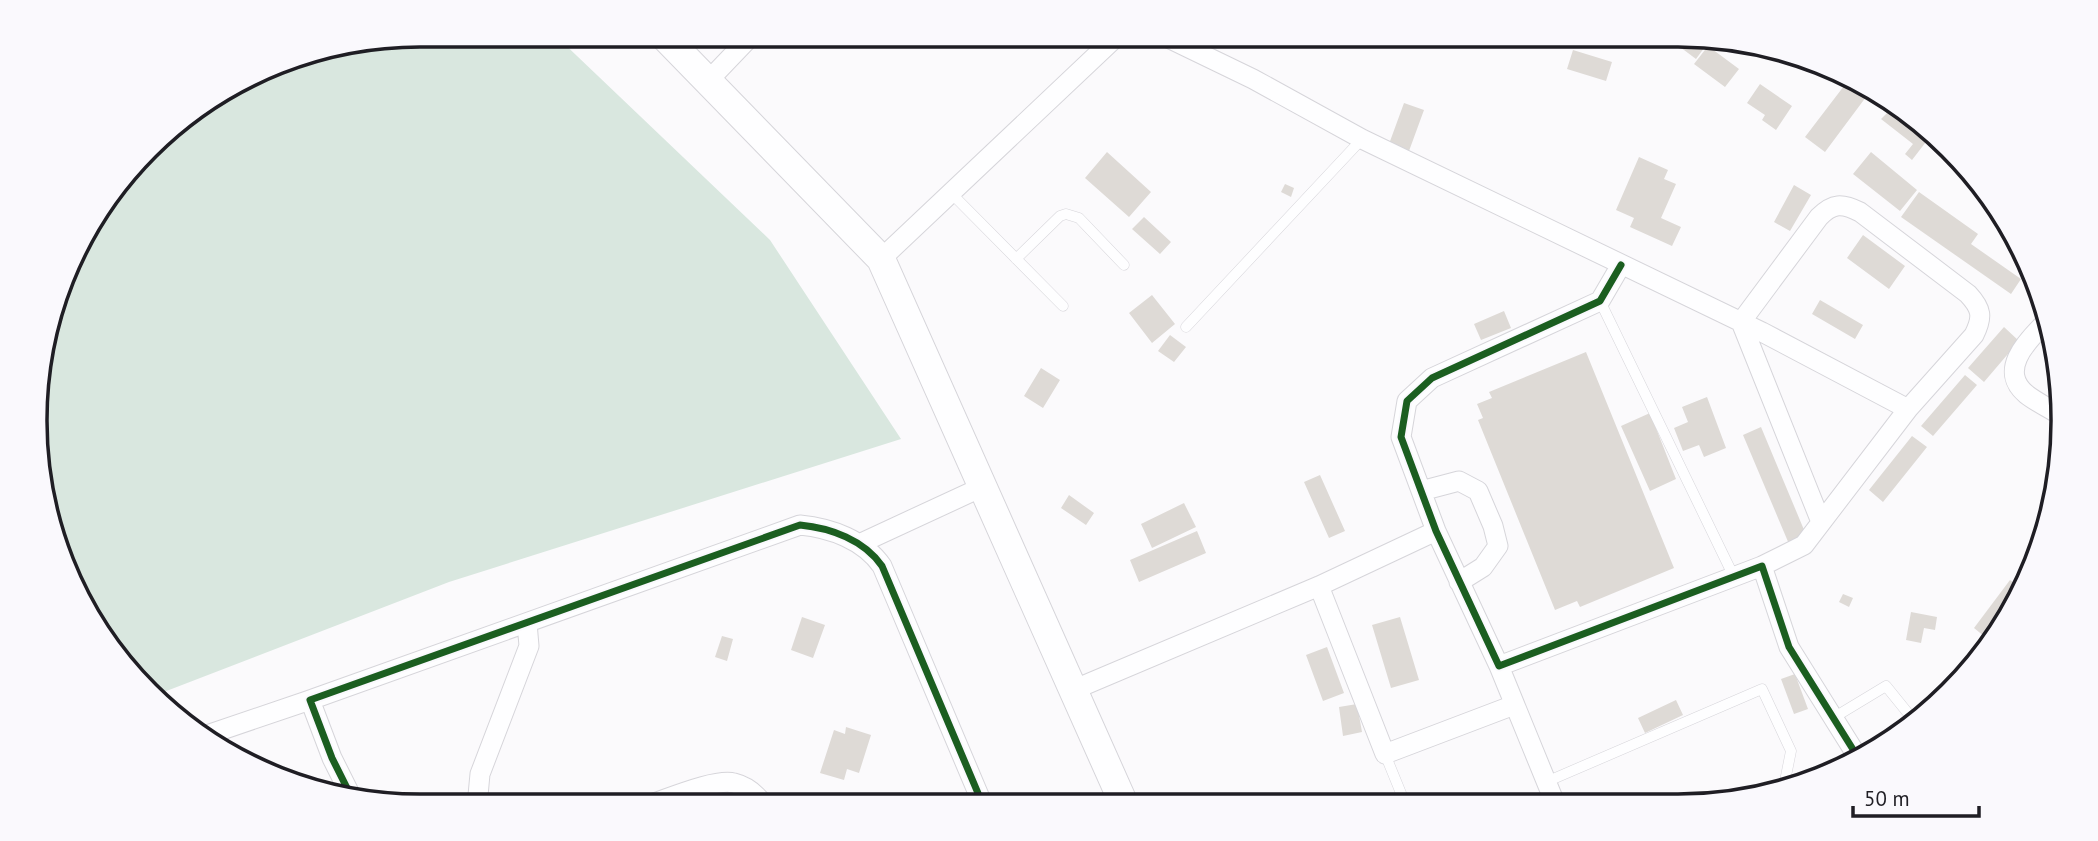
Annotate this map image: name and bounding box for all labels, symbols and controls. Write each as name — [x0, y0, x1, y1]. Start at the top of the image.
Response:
scale bar — [1853, 774, 1979, 818]
text: 50 m — [1864, 785, 1910, 812]

